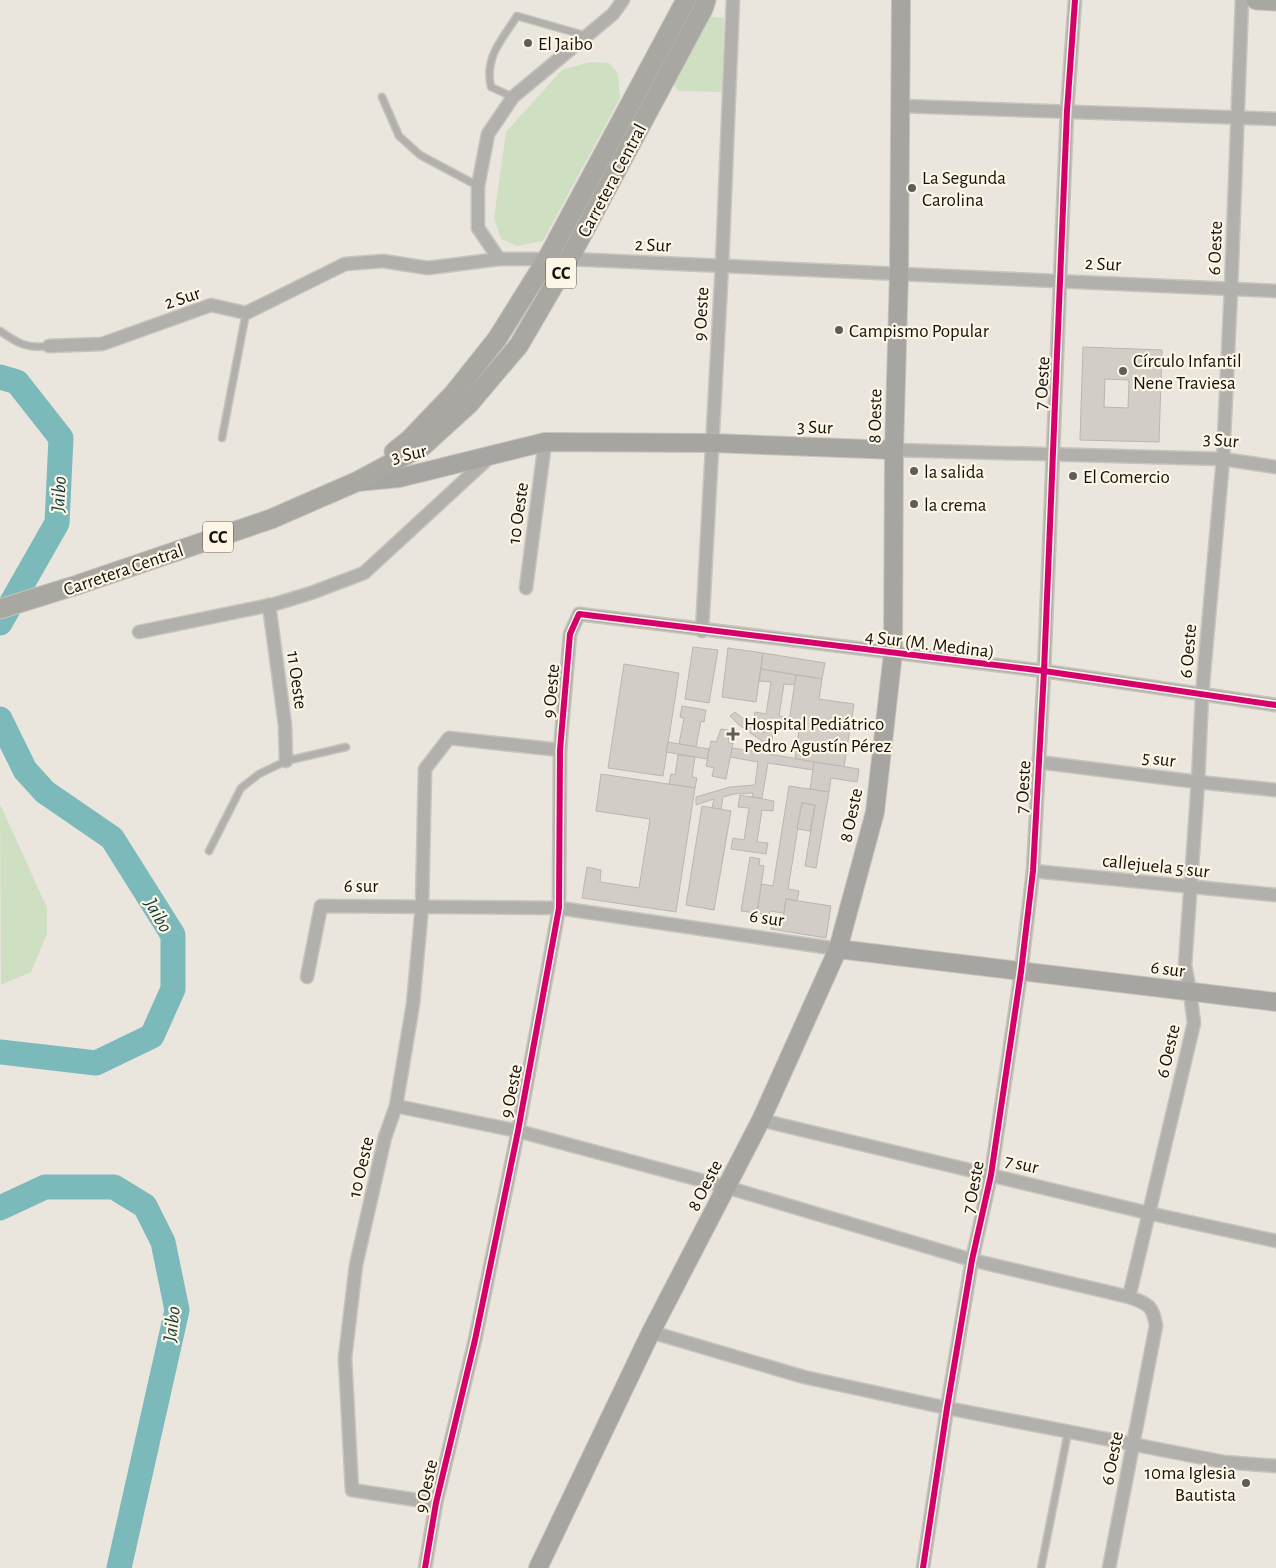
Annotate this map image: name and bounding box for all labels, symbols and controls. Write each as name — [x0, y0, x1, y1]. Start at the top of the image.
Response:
place label: El Jaibo — [538, 35, 593, 54]
marker: El Jaibo — [522, 37, 534, 49]
street label: Carretera Central — [574, 121, 650, 241]
place label: La Segunda Carolina — [922, 169, 1006, 210]
marker: La Segunda Carolina — [906, 182, 918, 194]
street label: 6 Oeste — [1205, 220, 1226, 276]
street label: 2 Sur — [634, 235, 671, 256]
street label: 2 Sur — [1084, 254, 1122, 275]
road number: CC — [546, 258, 576, 288]
street label: 2 Sur — [162, 284, 203, 313]
street label: 9 Oeste — [691, 286, 712, 342]
place label: Campismo Popular — [849, 322, 989, 341]
marker: Campismo Popular — [833, 324, 845, 336]
place label: Círculo Infantil Nene Traviesa — [1133, 352, 1242, 393]
street label: 7 Oeste — [1032, 356, 1053, 410]
marker: Círculo Infantil Nene Traviesa — [1117, 365, 1129, 377]
street label: 8 Oeste — [866, 389, 885, 443]
street label: 3 Sur — [797, 417, 833, 438]
street label: 3 Sur — [1202, 429, 1239, 452]
street label: 3 Sur — [390, 441, 429, 467]
place label: la salida — [924, 463, 985, 482]
marker: la salida — [908, 465, 920, 477]
place label: El Comercio — [1083, 468, 1170, 487]
marker: El Comercio — [1067, 470, 1079, 482]
water label: Jaibo — [48, 476, 70, 513]
street label: 10 Oeste — [505, 481, 532, 545]
place label: la crema — [924, 496, 987, 515]
marker: la crema — [908, 498, 920, 510]
road number: CC — [203, 522, 233, 552]
street label: Carretera Central — [61, 541, 186, 600]
street label: 6 Oeste — [1177, 623, 1200, 679]
street label: 4 Sur (M. Medina) — [864, 627, 996, 662]
street label: 11 Oeste — [283, 650, 310, 711]
street label: 9 Oeste — [540, 663, 563, 719]
place label: Hospital Pediátrico Pedro Agustín Pérez — [744, 715, 892, 756]
marker: Hospital Pediátrico Pedro Agustín Pérez — [726, 727, 740, 741]
street label: 5 sur — [1141, 748, 1177, 771]
street label: 7 Oeste — [1013, 760, 1034, 814]
street label: 8 Oeste — [837, 787, 866, 844]
street label: callejuela 5 sur — [1101, 851, 1210, 882]
street label: 6 sur — [344, 877, 378, 896]
water label: Jaibo — [140, 894, 176, 936]
street label: 6 sur — [748, 907, 785, 930]
street label: 6 sur — [1149, 958, 1186, 981]
street label: 6 Oeste — [1153, 1023, 1184, 1080]
street label: 9 Oeste — [497, 1063, 526, 1120]
street label: 10 Oeste — [345, 1135, 378, 1200]
street label: 7 sur — [1003, 1151, 1040, 1178]
street label: 8 Oeste — [684, 1157, 726, 1214]
street label: 7 Oeste — [959, 1159, 988, 1215]
water label: Jaibo — [160, 1305, 184, 1344]
street label: 6 Oeste — [1098, 1430, 1127, 1487]
street label: 9 Oeste — [412, 1458, 441, 1515]
place label: 10ma Iglesia Bautista — [1145, 1464, 1236, 1505]
marker: 10ma Iglesia Bautista — [1240, 1477, 1252, 1489]

